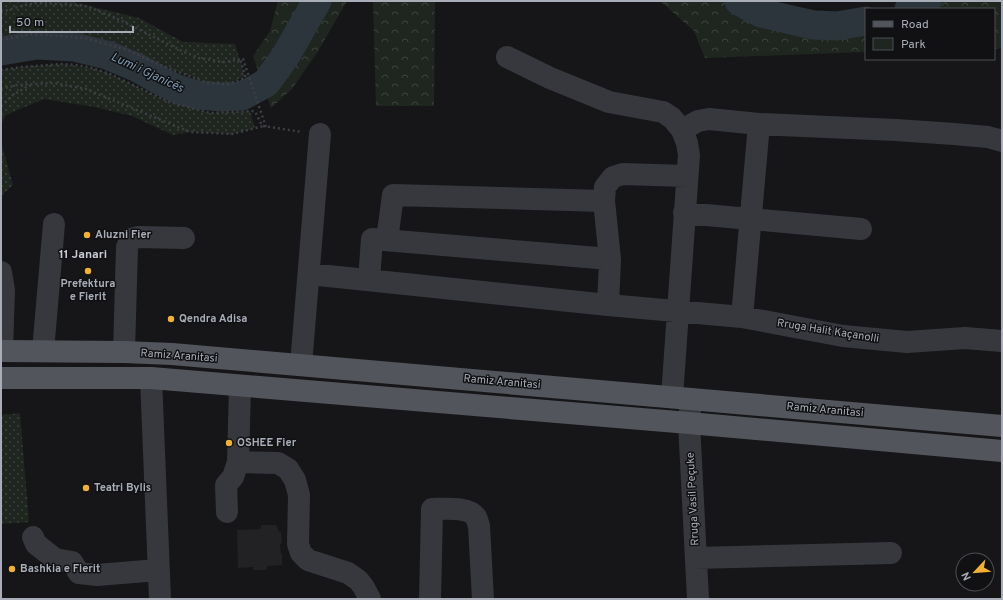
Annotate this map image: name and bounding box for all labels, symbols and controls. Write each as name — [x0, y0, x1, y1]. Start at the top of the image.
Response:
scale bar — [10, 8, 133, 34]
legend — [865, 8, 995, 60]
text: 50 m — [16, 15, 44, 31]
text: Road — [901, 17, 929, 33]
text: Park — [901, 37, 926, 53]
water label: Lumi i Gjanicës — [108, 49, 186, 97]
place label: Aluzni Fier — [95, 228, 152, 242]
marker: Aluzni Fier — [82, 230, 92, 240]
district label: 11 Janari — [59, 247, 107, 263]
marker: Prefektura e Fierit — [83, 266, 93, 276]
place label: Prefektura e Fierit — [61, 277, 115, 304]
place label: Qendra Adisa — [179, 312, 247, 326]
marker: Qendra Adisa — [166, 314, 176, 324]
street label: Rruga Halit Kaçanolli — [776, 316, 880, 346]
street label: Ramiz Aranitasi — [140, 346, 218, 366]
street label: Ramiz Aranitasi — [463, 372, 541, 392]
street label: Ramiz Aranitasi — [786, 400, 864, 420]
place label: OSHEE Fier — [237, 436, 297, 450]
marker: OSHEE Fier — [224, 438, 234, 448]
street label: Rruga Vasil Peçuke — [684, 452, 702, 546]
place label: Teatri Bylis — [94, 481, 151, 495]
marker: Teatri Bylis — [81, 483, 91, 493]
north arrow — [955, 552, 995, 592]
place label: Bashkia e Fierit — [20, 562, 100, 576]
marker: Bashkia e Fierit — [7, 564, 17, 574]
text: N — [959, 569, 975, 583]

